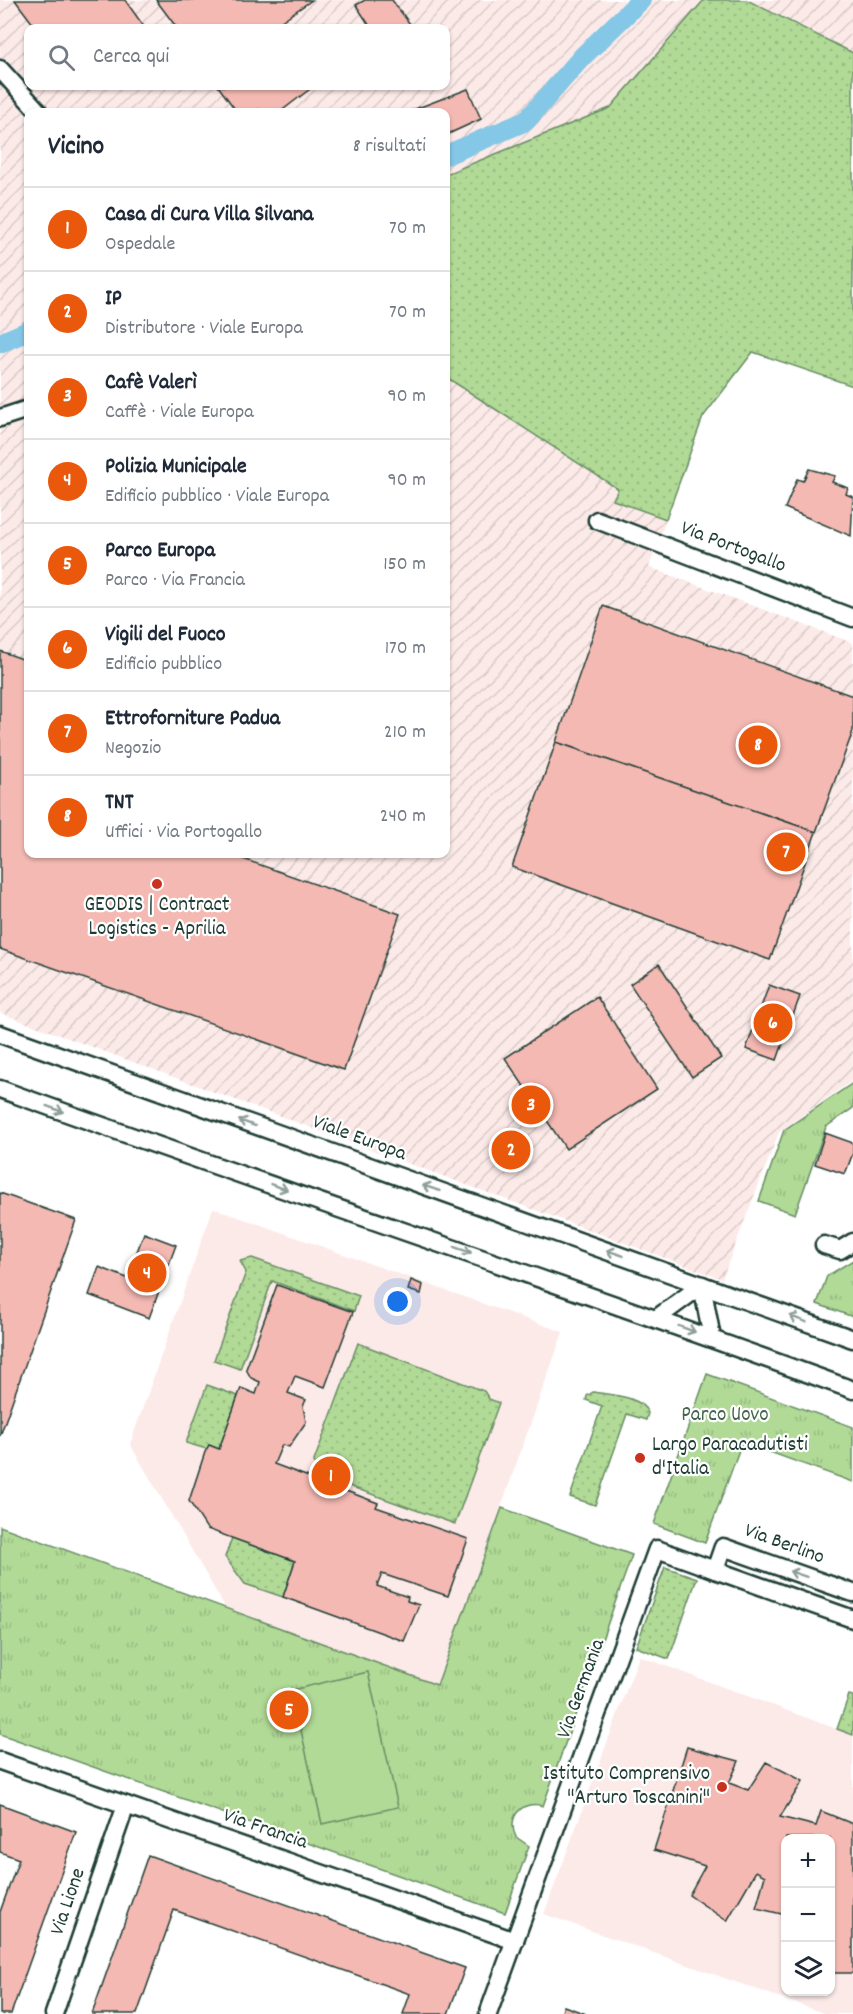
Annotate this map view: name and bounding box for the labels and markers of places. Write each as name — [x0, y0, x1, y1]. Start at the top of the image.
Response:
pin: 8 — [738, 722, 777, 768]
pin: 7 — [766, 830, 806, 874]
marker: GEODIS | Contract Logistics - Aprilia — [150, 877, 164, 891]
place label: GEODIS | Contract Logistics - Aprilia — [84, 891, 230, 945]
pin: 6 — [754, 1000, 792, 1046]
pin: 3 — [512, 1082, 550, 1128]
pin: 2 — [492, 1128, 530, 1172]
pin: 4 — [128, 1250, 166, 1296]
place label: Largo Paracadutisti d'Italia — [652, 1431, 808, 1485]
marker: Largo Paracadutisti d'Italia — [633, 1451, 647, 1465]
pin: 1 — [312, 1454, 350, 1498]
pin: 5 — [270, 1688, 308, 1732]
place label: Istituto Comprensivo "Arturo Toscanini" — [543, 1760, 710, 1814]
marker: Istituto Comprensivo "Arturo Toscanini" — [715, 1780, 729, 1794]

